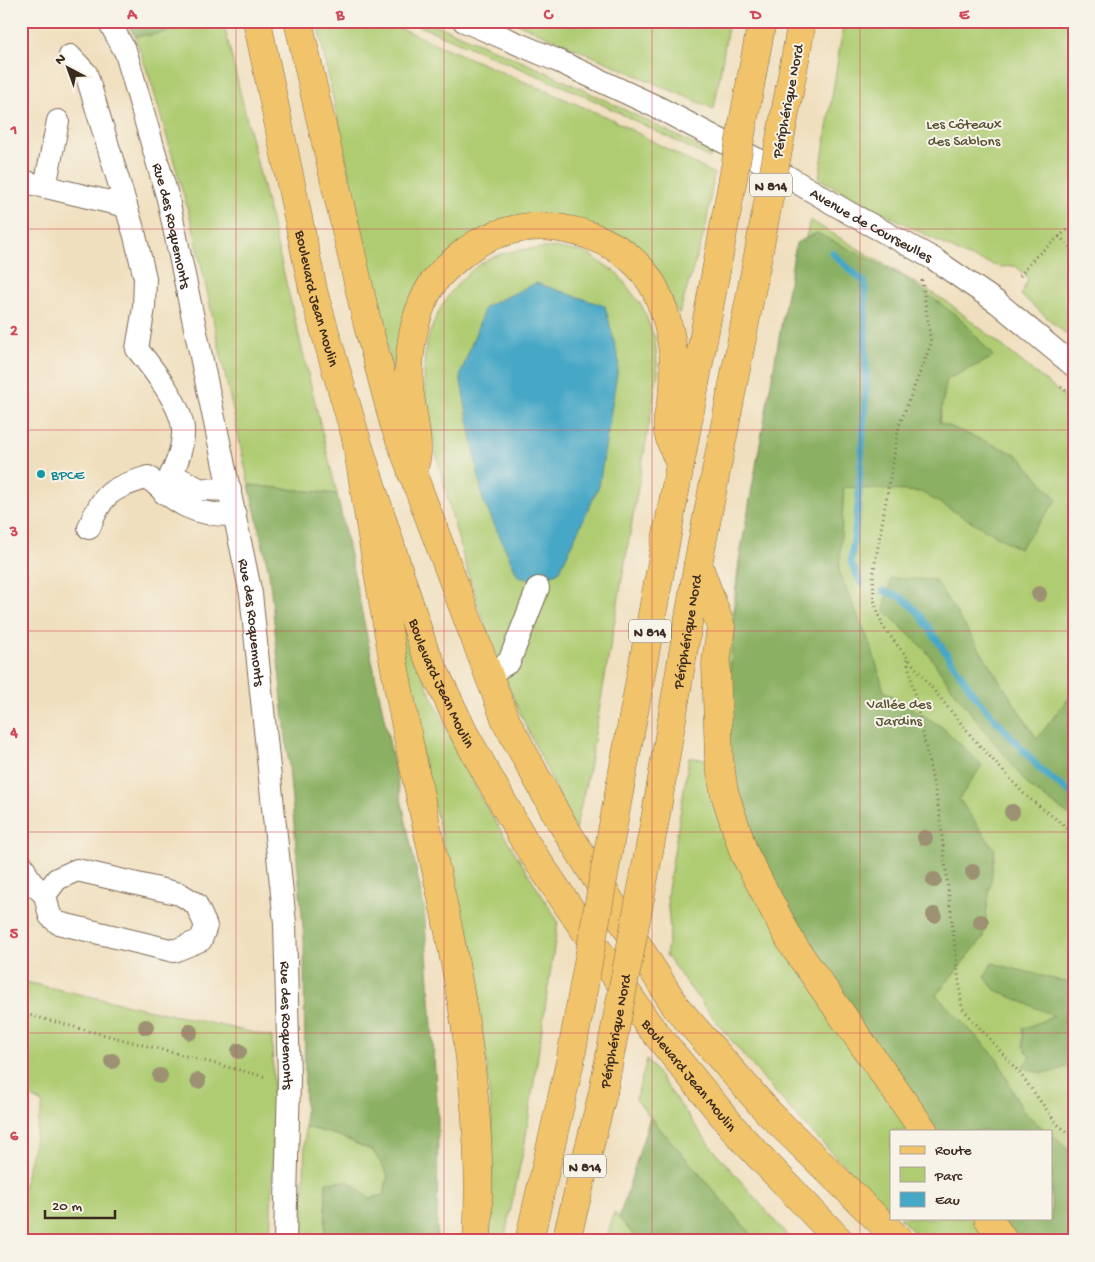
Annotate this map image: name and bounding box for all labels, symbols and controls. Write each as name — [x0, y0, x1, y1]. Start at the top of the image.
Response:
text: A — [126, 7, 138, 26]
text: B — [335, 7, 345, 26]
text: C — [543, 7, 554, 26]
text: D — [749, 7, 762, 26]
text: E — [959, 7, 970, 26]
north arrow — [42, 42, 92, 92]
street label: Périphérique Nord — [769, 42, 809, 161]
text: N — [52, 51, 70, 69]
park label: Les Côteaux des Sablons — [926, 116, 1002, 151]
text: 1 — [10, 122, 17, 141]
street label: Rue des Roquemonts — [147, 161, 194, 291]
road number: N 814 — [750, 174, 792, 196]
street label: Avenue de Courseulles — [806, 185, 935, 268]
street label: Boulevard Jean Moulin — [290, 228, 342, 369]
text: 2 — [10, 323, 18, 342]
place label: BPCE — [50, 467, 85, 485]
marker: BPCE — [35, 468, 47, 480]
text: 3 — [9, 524, 18, 543]
street label: Rue des Roquemonts — [233, 557, 268, 688]
street label: Périphérique Nord — [670, 572, 707, 691]
street label: Boulevard Jean Moulin — [404, 616, 478, 752]
road number: N 814 — [629, 620, 671, 642]
park label: Vallée des Jardins — [866, 696, 932, 731]
text: 4 — [9, 725, 18, 744]
text: 5 — [10, 926, 19, 945]
street label: Rue des Roquemonts — [275, 961, 296, 1090]
street label: Périphérique Nord — [597, 972, 637, 1091]
street label: Boulevard Jean Moulin — [636, 1016, 739, 1136]
text: 6 — [10, 1128, 19, 1147]
legend — [890, 1130, 1052, 1220]
text: Route — [935, 1142, 972, 1160]
road number: N 814 — [564, 1154, 606, 1178]
text: Parc — [934, 1168, 963, 1186]
scale bar — [45, 1187, 115, 1219]
text: Eau — [935, 1192, 960, 1210]
text: 20 m — [52, 1198, 82, 1216]

